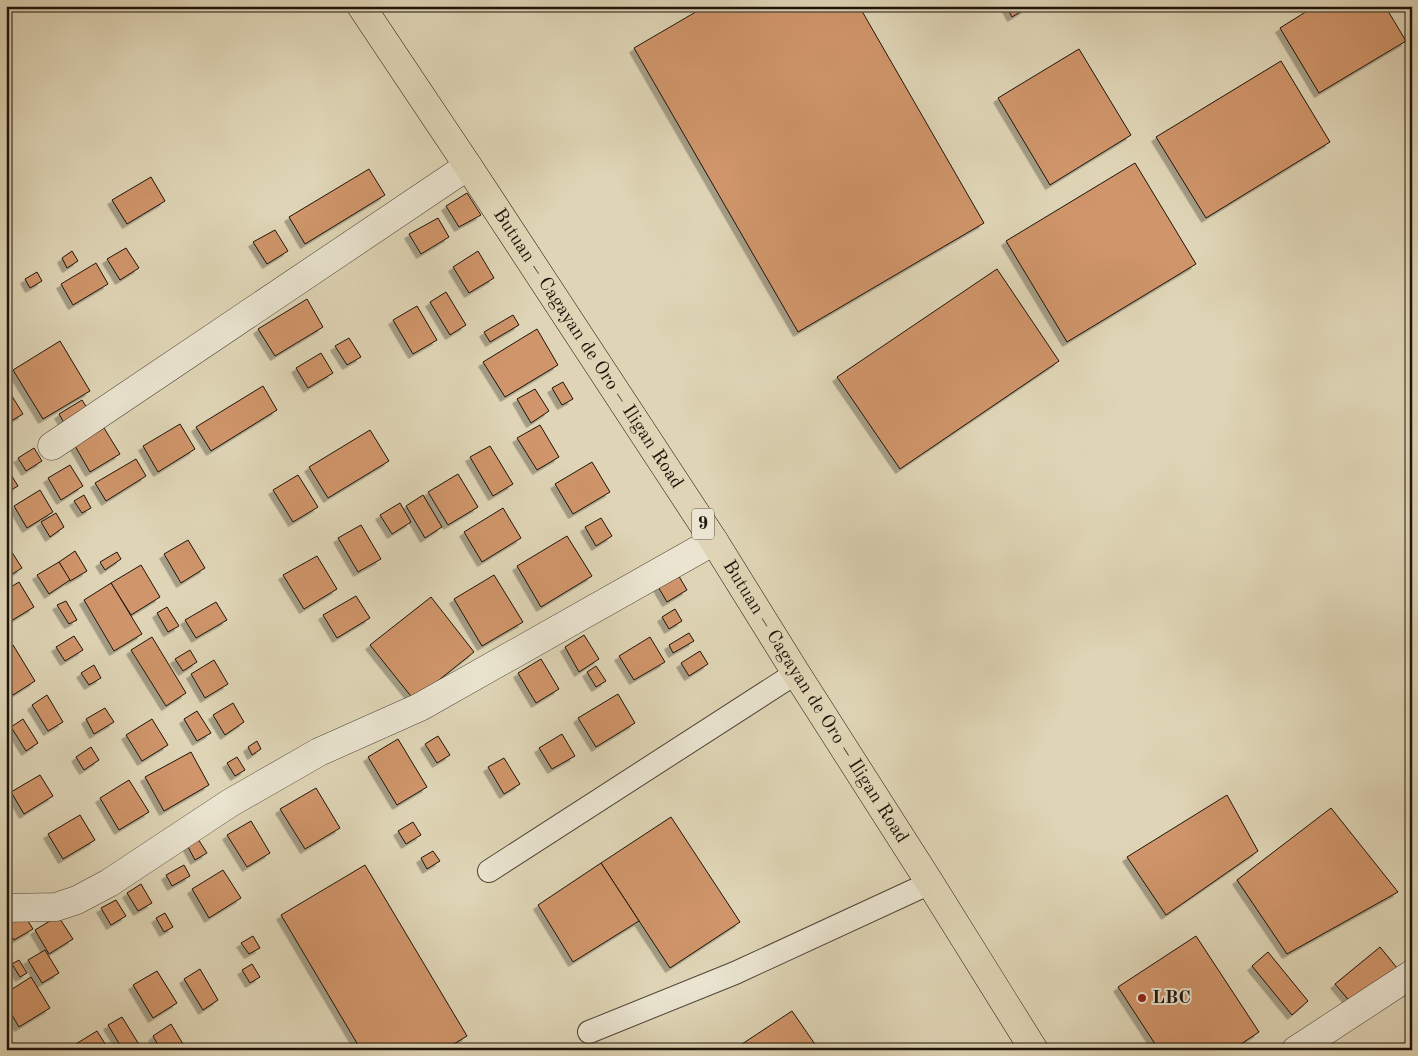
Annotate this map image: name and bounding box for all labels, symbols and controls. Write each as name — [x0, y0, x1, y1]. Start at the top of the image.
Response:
street label: Butuan – Cagayan de Oro – Iligan Road — [489, 205, 686, 492]
road number: 9 — [692, 508, 714, 540]
street label: Butuan – Cagayan de Oro – Iligan Road — [719, 557, 912, 847]
place label: LBC — [1152, 989, 1191, 1008]
marker: LBC — [1136, 992, 1148, 1004]

